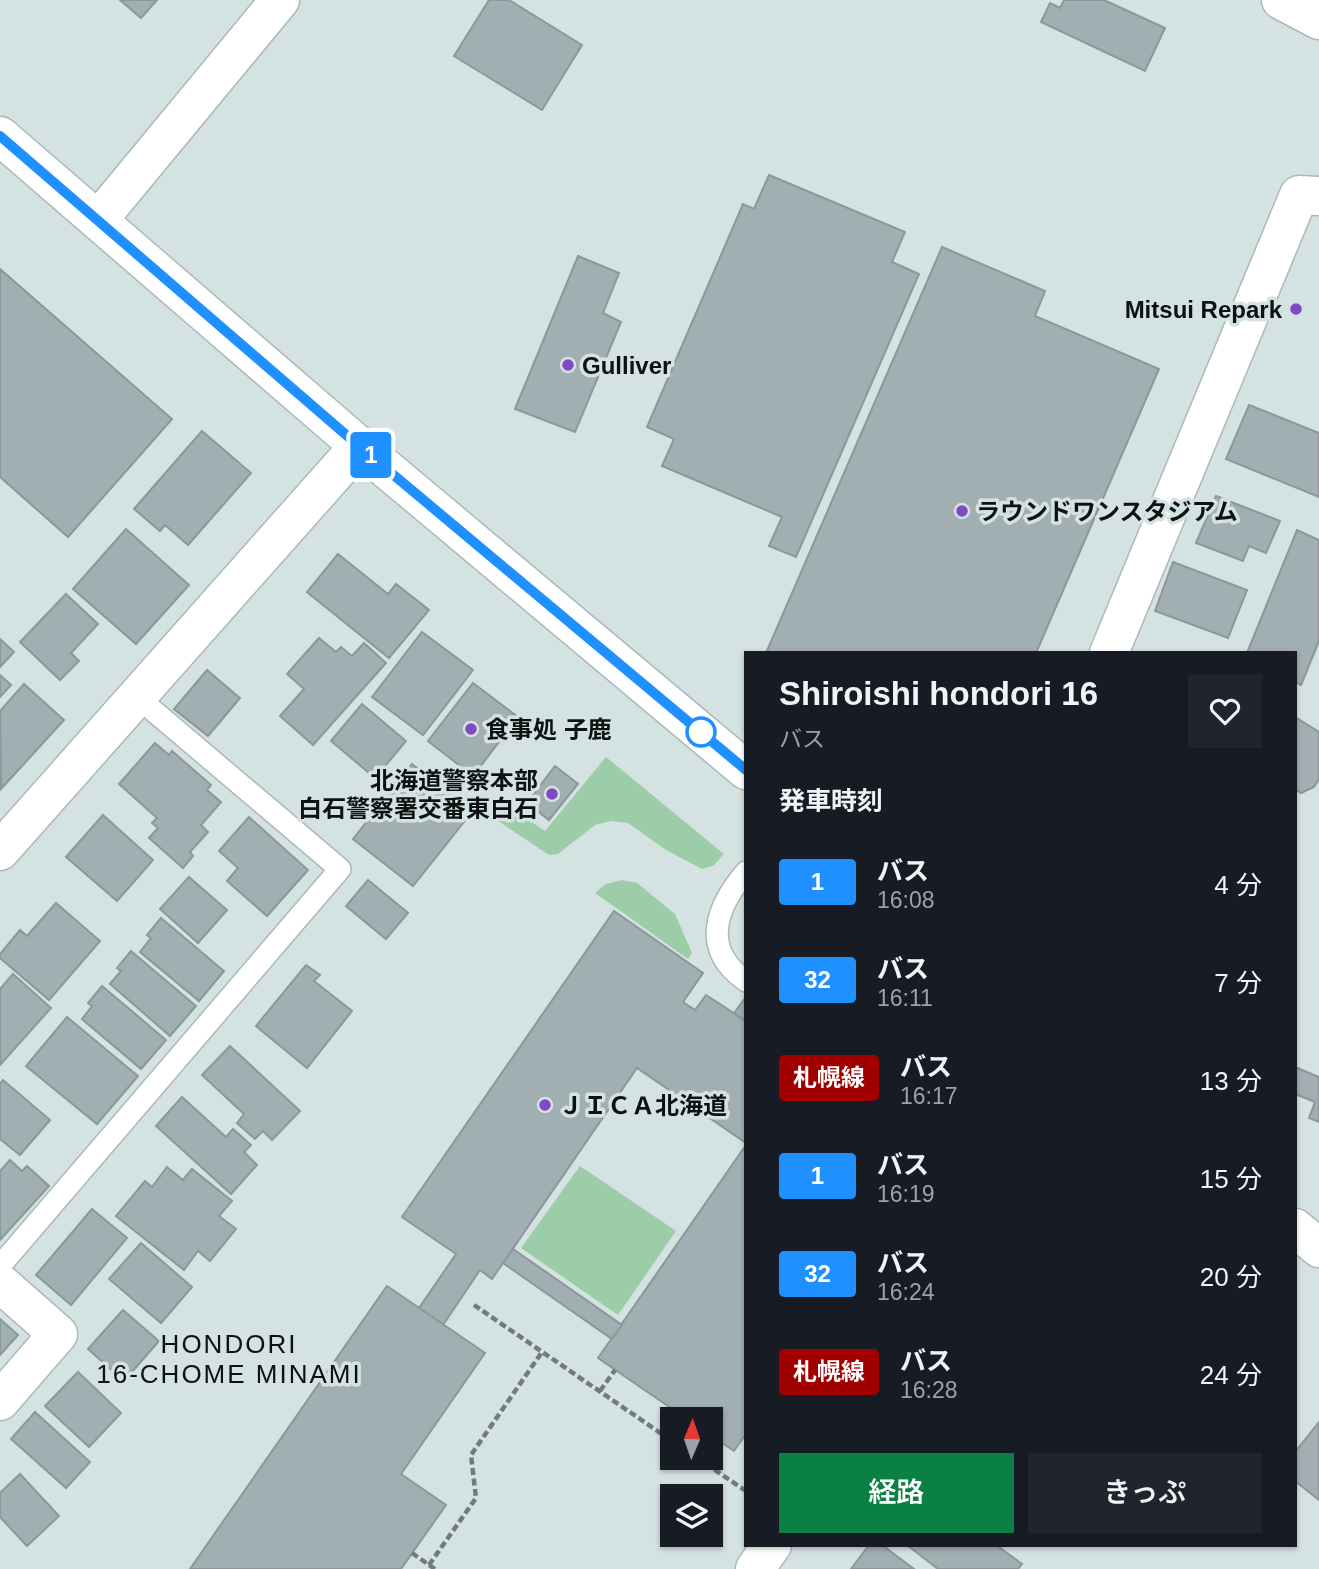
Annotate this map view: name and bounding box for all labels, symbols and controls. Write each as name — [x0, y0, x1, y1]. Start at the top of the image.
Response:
place label: Mitsui Repark — [1125, 296, 1283, 323]
marker: Mitsui Repark — [1288, 301, 1304, 317]
place label: Gulliver — [582, 352, 671, 379]
marker: Gulliver — [560, 357, 576, 373]
line badge: 1 — [348, 432, 394, 478]
text: 1 — [364, 441, 378, 468]
place label: ラウンドワンスタジアム — [976, 498, 1238, 525]
marker: ラウンドワンスタジアム — [954, 503, 970, 519]
button: heart — [1188, 674, 1262, 748]
text: Shiroishi hondori 16 — [779, 675, 1098, 712]
place label: 食事処 子鹿 — [485, 716, 612, 743]
unlabelled marker — [686, 717, 716, 747]
marker: 食事処 子鹿 — [463, 721, 479, 737]
text: バス — [779, 726, 825, 752]
place label: 北海道警察本部 白石警察署交番東白石 — [298, 767, 538, 822]
marker: 北海道警察本部 白石警察署交番東白石 — [544, 786, 560, 802]
text: 発車時刻 — [779, 786, 883, 816]
text: バス — [877, 856, 929, 886]
text: 1 — [811, 868, 824, 895]
text: 4 分 — [1214, 870, 1262, 900]
text: 16:08 — [877, 887, 935, 913]
text: バス — [877, 954, 929, 984]
text: 32 — [804, 966, 831, 993]
text: 7 分 — [1214, 968, 1262, 998]
text: 16:11 — [877, 985, 933, 1011]
text: バス — [900, 1052, 952, 1082]
text: 札幌線 — [793, 1064, 865, 1091]
text: 13 分 — [1200, 1066, 1262, 1096]
text: 16:17 — [900, 1083, 958, 1109]
place label: ＪＩＣＡ北海道 — [559, 1092, 727, 1119]
marker: ＪＩＣＡ北海道 — [537, 1097, 553, 1113]
text: バス — [877, 1150, 929, 1180]
text: 1 — [811, 1162, 824, 1189]
text: 15 分 — [1200, 1164, 1262, 1194]
text: 16:19 — [877, 1181, 935, 1207]
text: バス — [877, 1248, 929, 1278]
text: 32 — [804, 1260, 831, 1287]
text: 20 分 — [1200, 1262, 1262, 1292]
text: 16:24 — [877, 1279, 935, 1305]
district label: HONDORI 16-CHOME MINAMI — [96, 1329, 362, 1389]
text: バス — [900, 1346, 952, 1376]
text: 札幌線 — [793, 1358, 865, 1385]
text: 24 分 — [1200, 1360, 1262, 1390]
text: 16:28 — [900, 1377, 958, 1403]
north arrow — [660, 1407, 723, 1470]
map controls — [660, 1407, 723, 1547]
button: 経路 — [779, 1453, 1014, 1533]
button: きっぷ — [1028, 1453, 1262, 1533]
button: layers — [660, 1484, 723, 1547]

